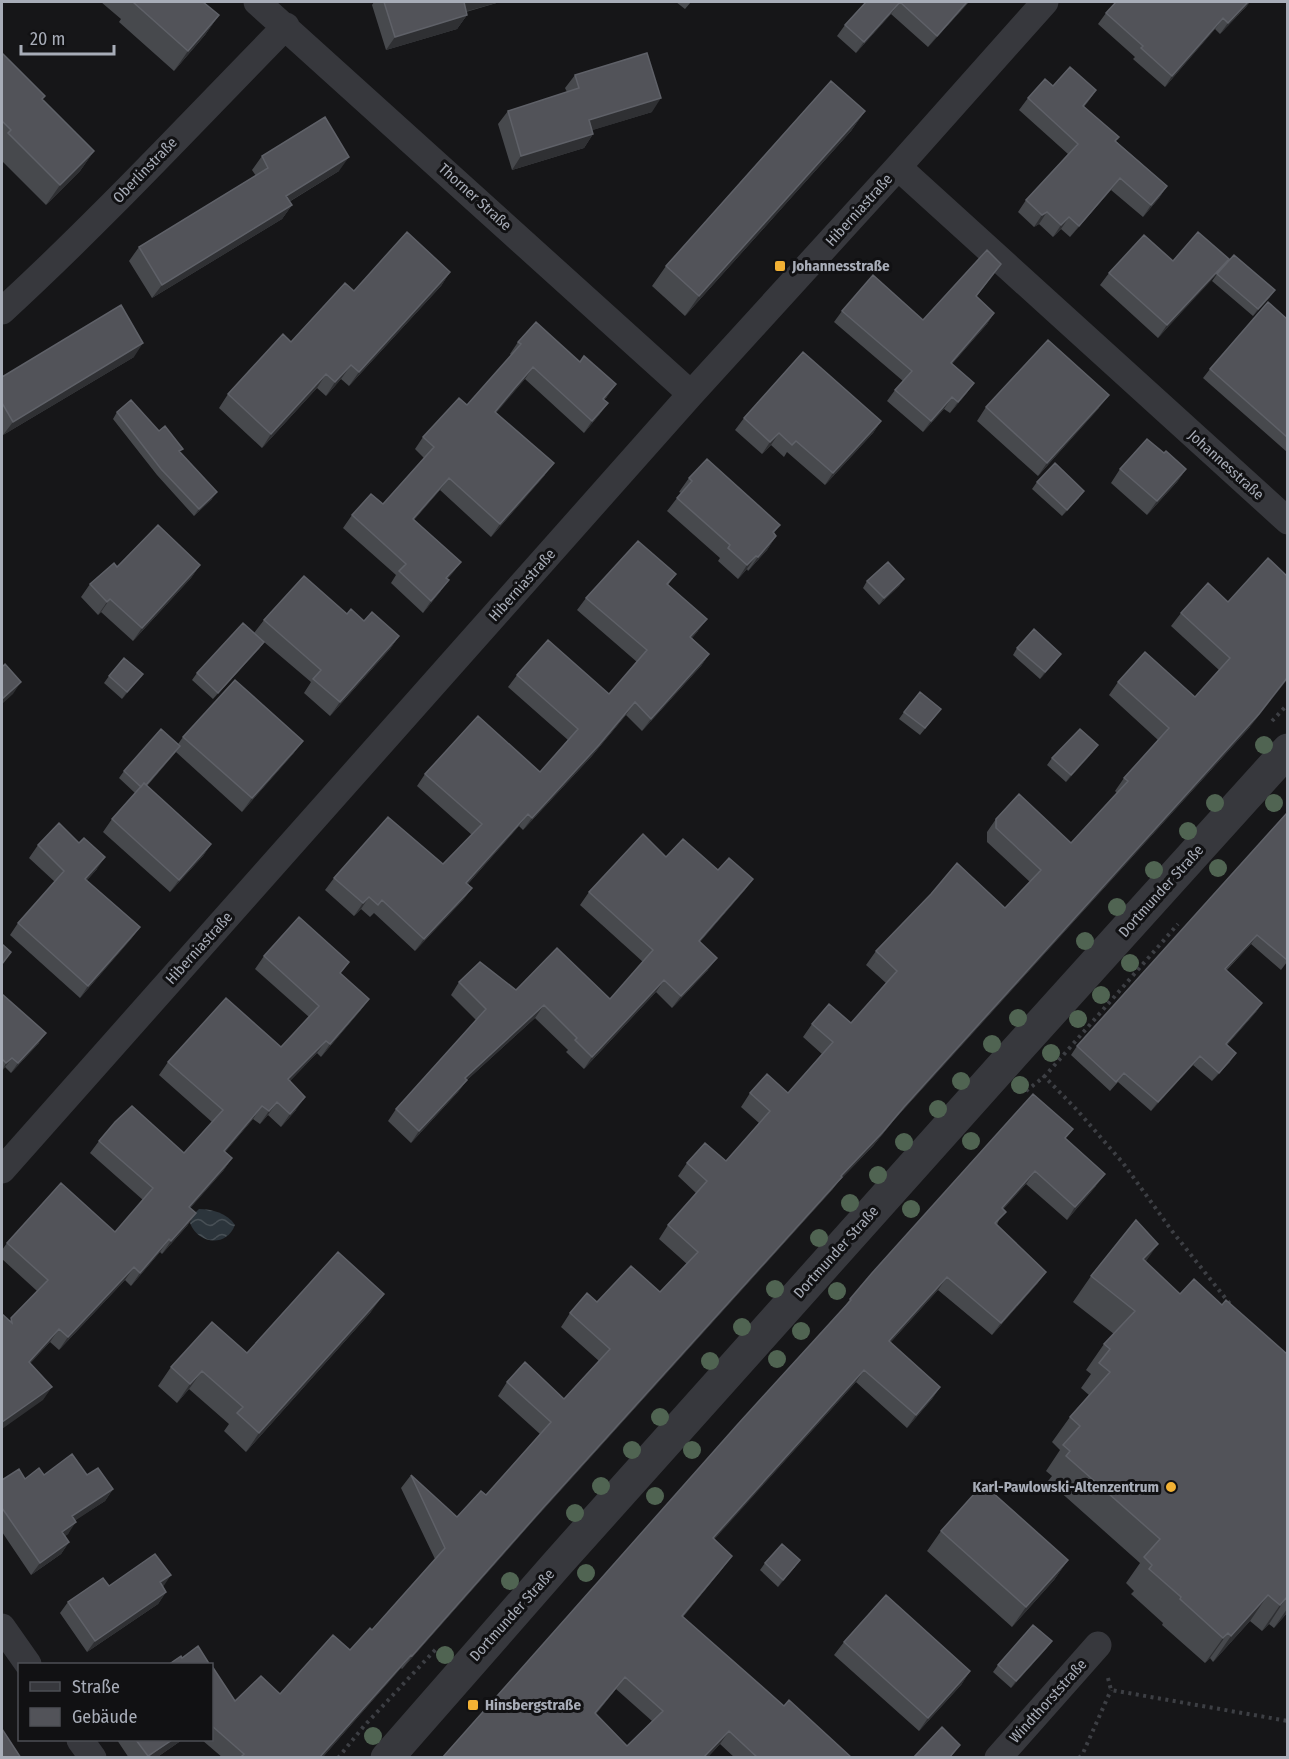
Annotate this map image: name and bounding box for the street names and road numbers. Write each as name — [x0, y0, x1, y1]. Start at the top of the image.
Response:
street label: Oberlinstraße — [109, 133, 181, 207]
street label: Thorner Straße — [435, 160, 515, 234]
street label: Hiberniastraße — [822, 170, 896, 250]
street label: Johannesstraße — [1184, 426, 1268, 504]
street label: Hiberniastraße — [485, 545, 559, 625]
street label: Dortmunder Straße — [1115, 841, 1207, 941]
street label: Hiberniastraße — [162, 908, 236, 988]
street label: Dortmunder Straße — [790, 1202, 882, 1302]
street label: Dortmunder Straße — [466, 1565, 558, 1665]
street label: Windthorststraße — [1006, 1655, 1090, 1747]

